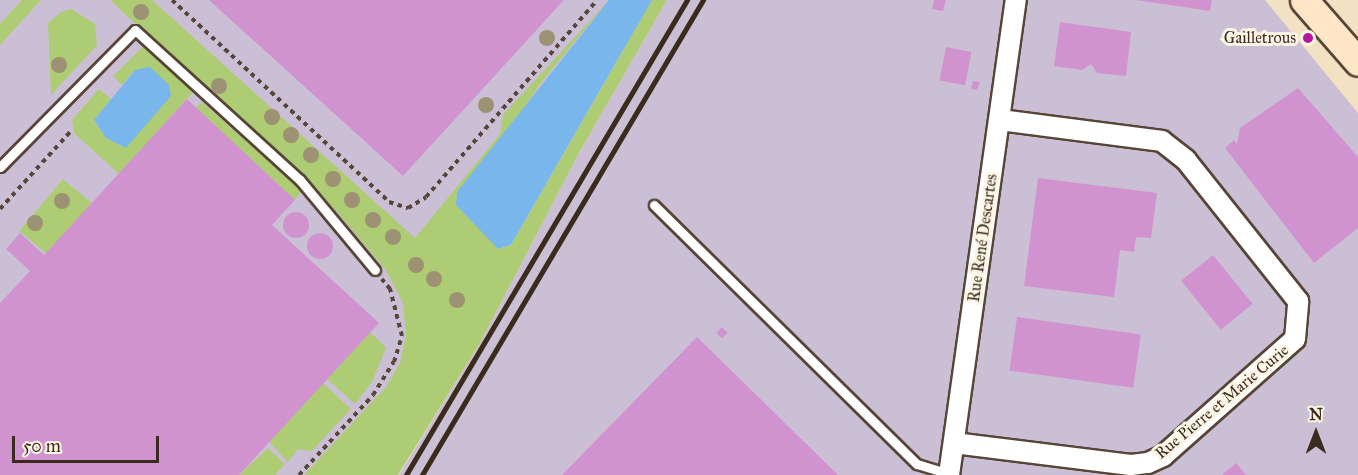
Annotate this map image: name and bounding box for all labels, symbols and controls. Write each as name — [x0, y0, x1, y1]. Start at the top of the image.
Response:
place label: Gailletrous — [1224, 28, 1296, 48]
marker: Gailletrous — [1301, 31, 1315, 45]
street label: Rue René Descartes — [965, 173, 1001, 303]
street label: Rue Pierre et Marie Curie — [1152, 341, 1292, 463]
north arrow — [1286, 403, 1346, 463]
text: N — [1309, 405, 1323, 424]
scale bar — [15, 424, 162, 462]
text: 50 m — [23, 435, 61, 457]

